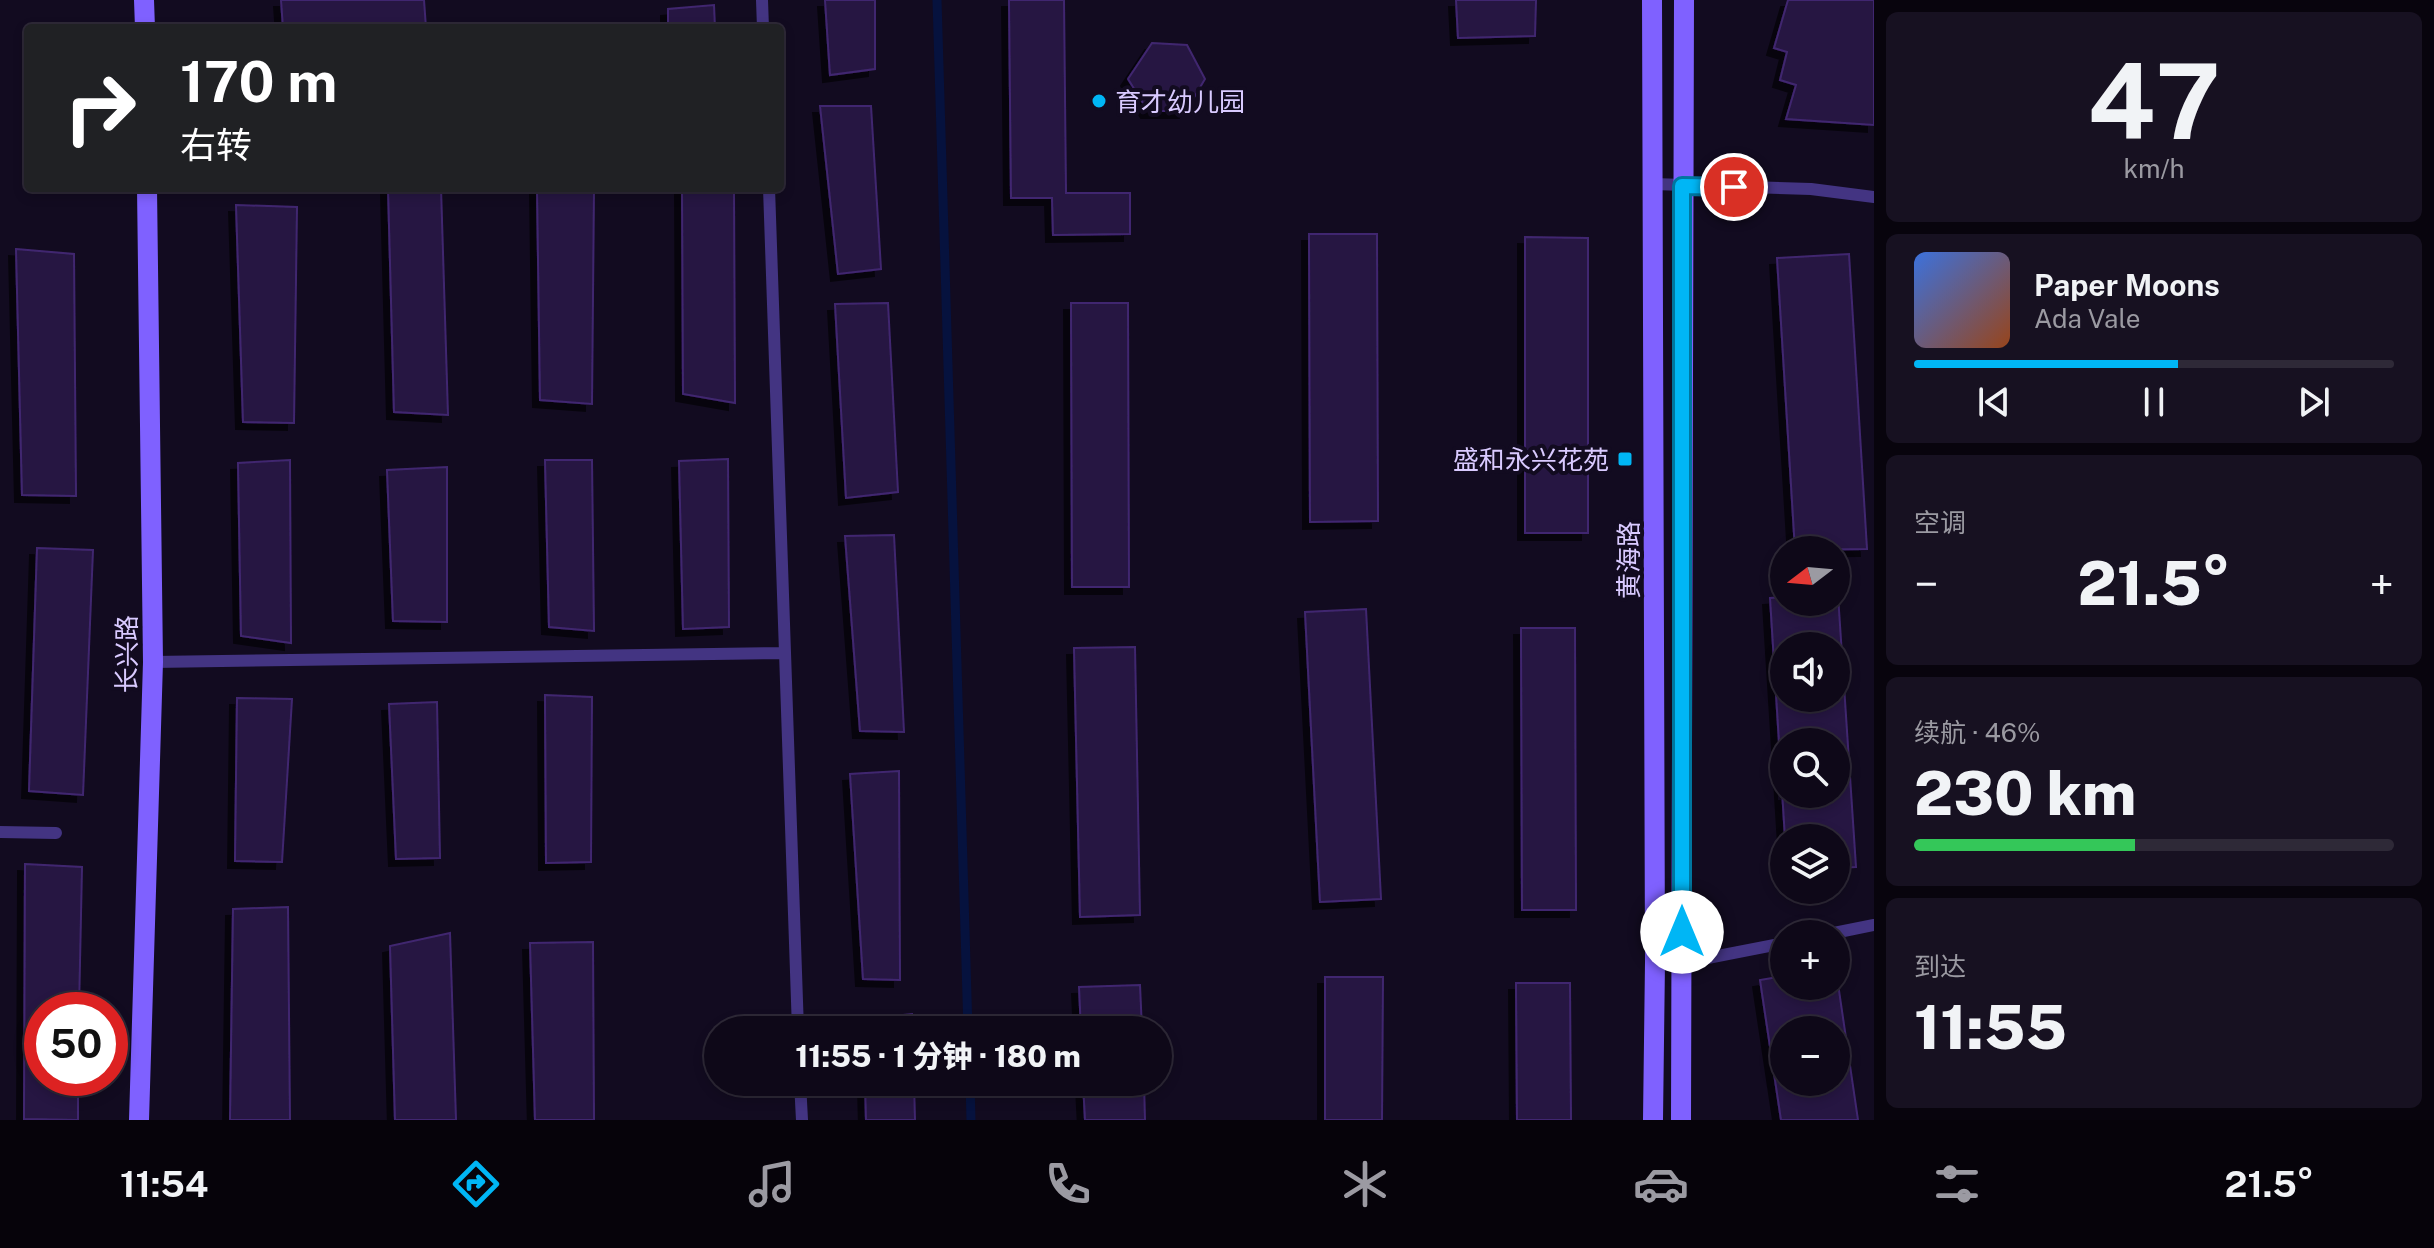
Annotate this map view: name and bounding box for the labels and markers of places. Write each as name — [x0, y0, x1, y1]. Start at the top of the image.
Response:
place label: 育才幼儿园 — [1115, 86, 1245, 117]
marker: 育才幼儿园 — [1090, 92, 1108, 110]
pin — [1700, 153, 1768, 221]
place label: 盛和永兴花苑 — [1453, 444, 1609, 475]
marker: 盛和永兴花苑 — [1616, 450, 1634, 468]

